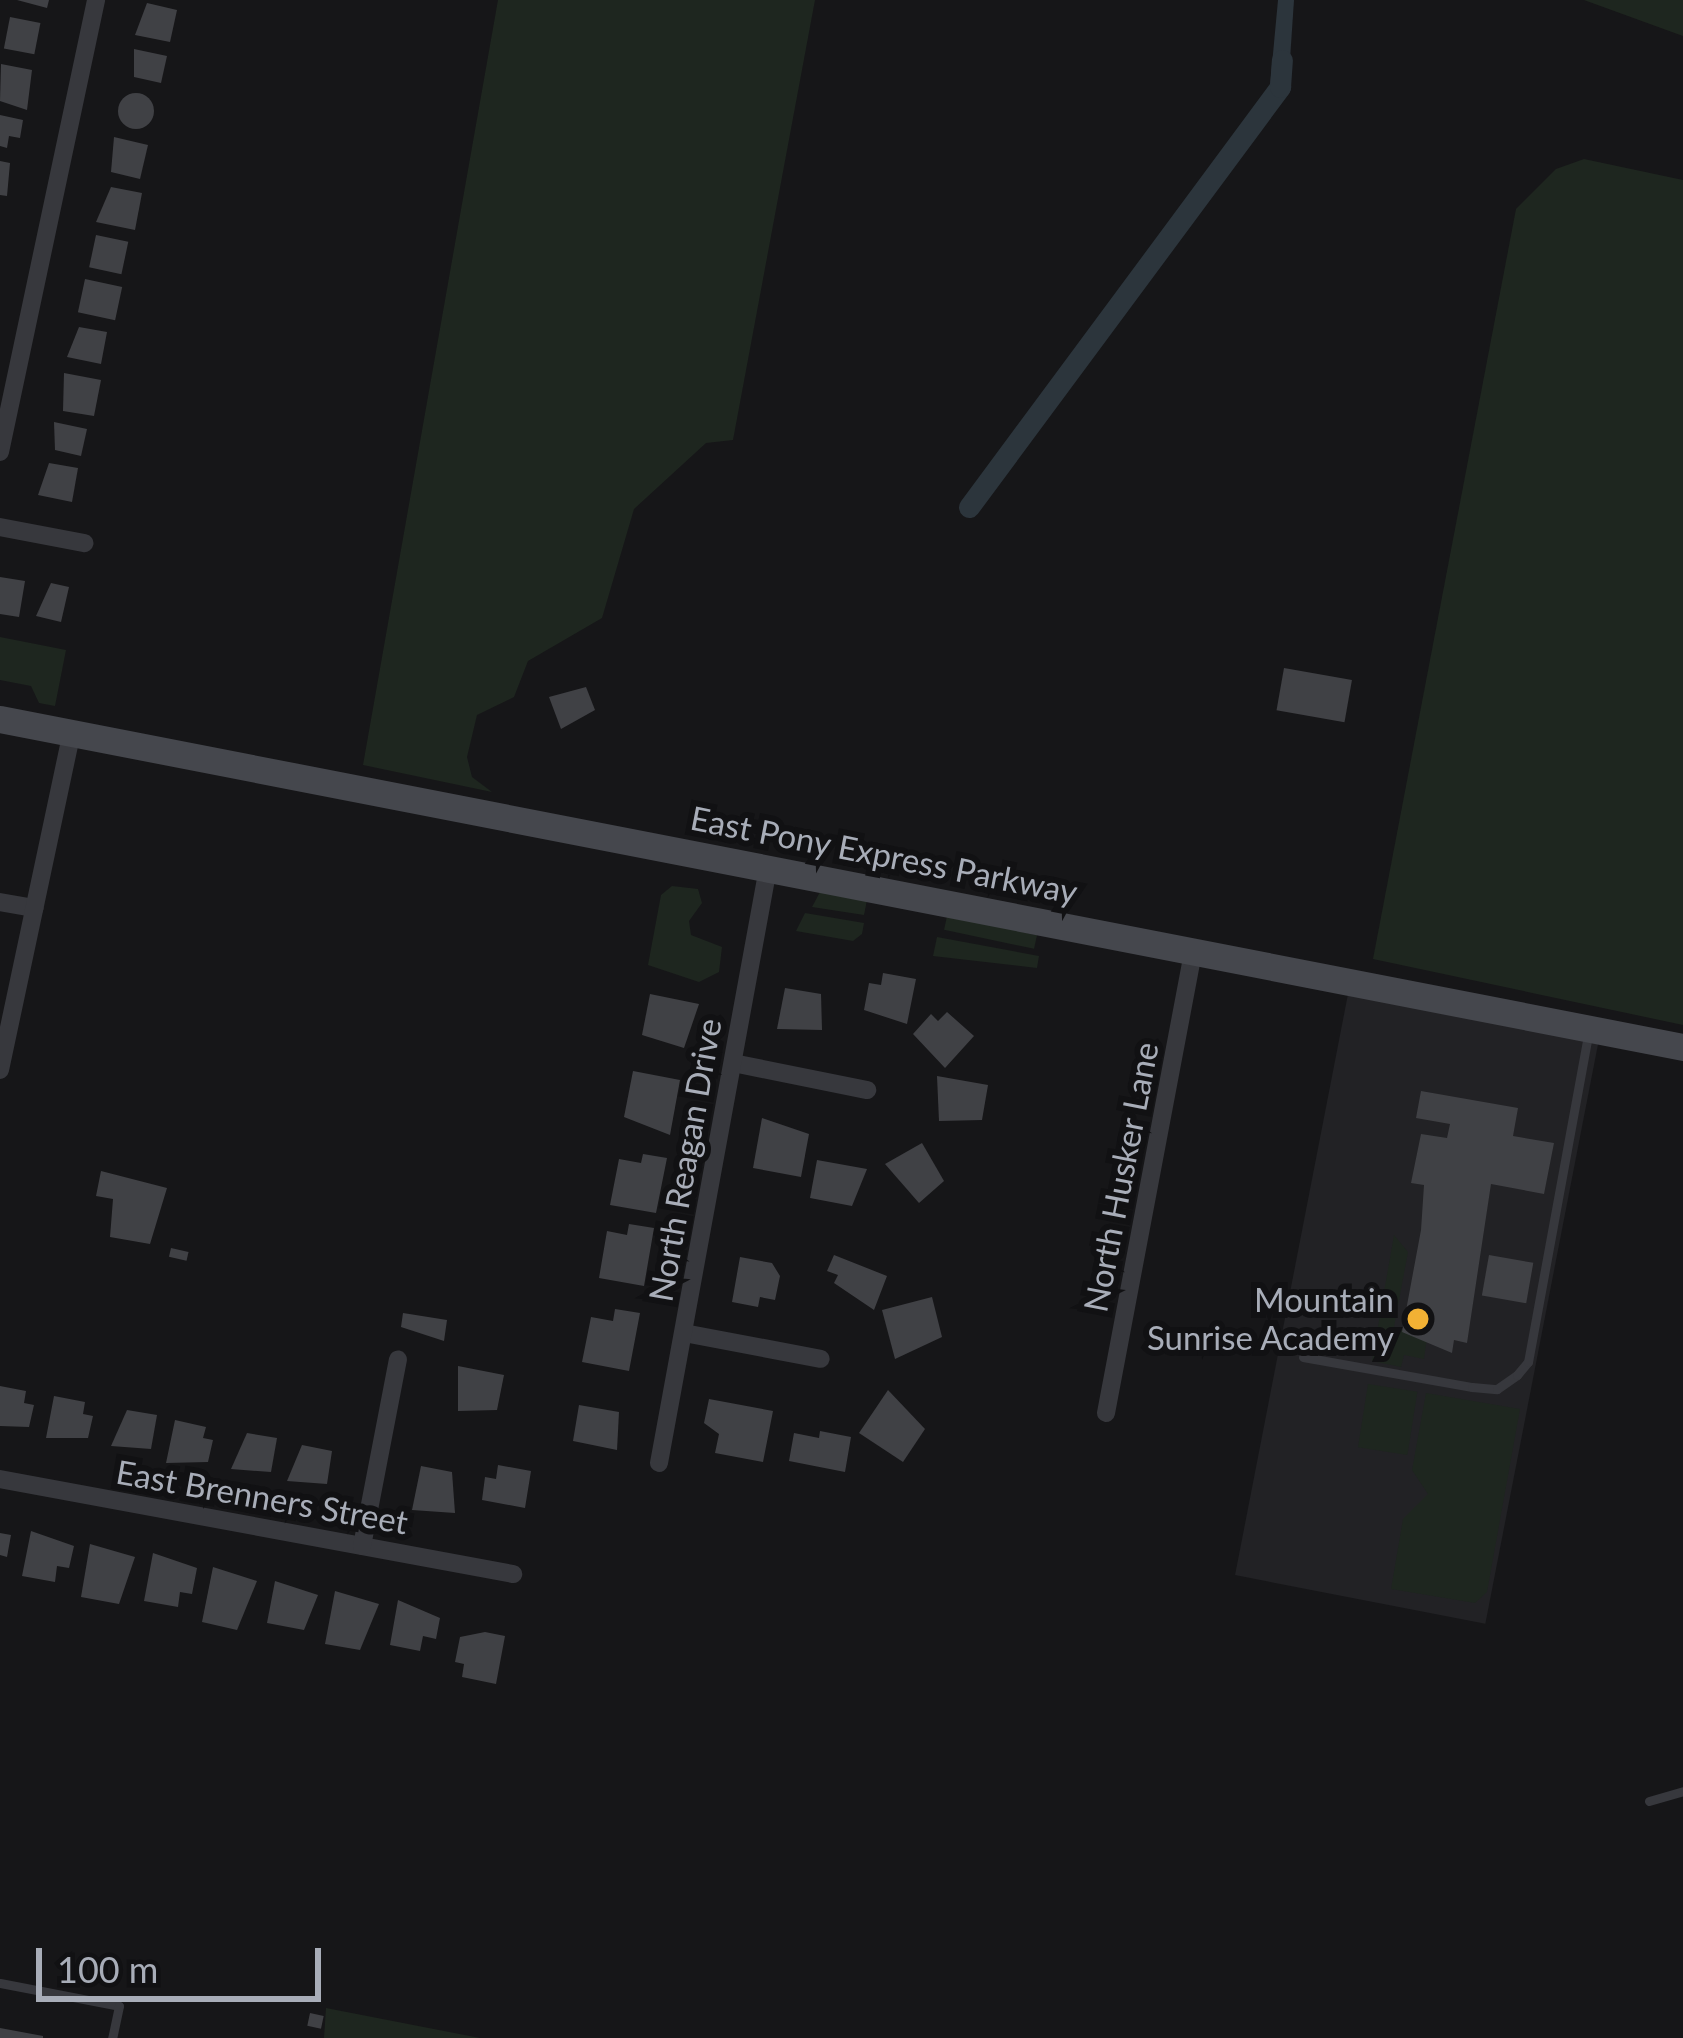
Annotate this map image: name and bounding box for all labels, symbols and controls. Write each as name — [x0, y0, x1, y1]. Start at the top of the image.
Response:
street label: East Pony Express Parkway — [687, 798, 1081, 912]
street label: North Reagan Drive — [641, 1015, 729, 1305]
street label: North Husker Lane — [1075, 1038, 1167, 1316]
place label: Mountain Sunrise Academy — [1146, 1280, 1394, 1358]
marker: Mountain Sunrise Academy — [1405, 1306, 1431, 1332]
street label: East Brenners Street — [113, 1452, 411, 1542]
scale bar — [42, 1924, 327, 1998]
text: 100 m — [57, 1947, 158, 1991]

